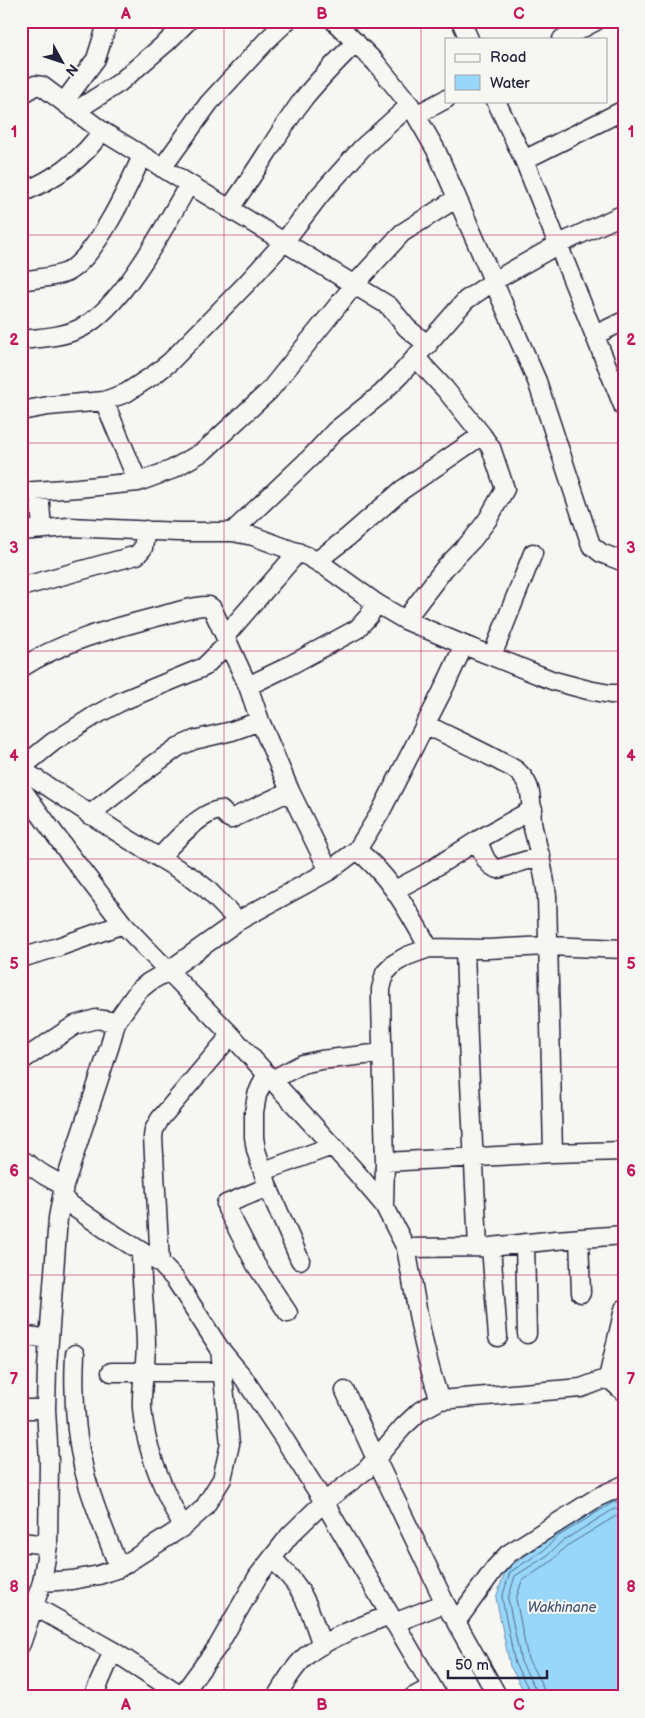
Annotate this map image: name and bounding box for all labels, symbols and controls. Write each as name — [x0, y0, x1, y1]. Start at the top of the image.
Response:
text: A — [120, 5, 131, 24]
text: B — [316, 5, 328, 24]
text: C — [513, 5, 525, 24]
north arrow — [38, 38, 88, 88]
legend — [445, 38, 608, 102]
text: Road — [490, 48, 526, 67]
text: N — [62, 61, 81, 80]
text: Water — [490, 74, 530, 93]
text: 1 — [11, 123, 17, 142]
text: 1 — [628, 123, 634, 142]
text: 2 — [9, 331, 19, 350]
text: 2 — [626, 331, 636, 350]
text: 3 — [9, 539, 19, 558]
text: 3 — [626, 539, 636, 558]
text: 4 — [9, 747, 19, 766]
text: 4 — [626, 747, 636, 766]
text: 5 — [9, 955, 19, 974]
text: 5 — [626, 955, 636, 974]
text: 6 — [9, 1162, 19, 1181]
text: 6 — [626, 1162, 636, 1181]
text: 7 — [10, 1370, 19, 1389]
text: 7 — [627, 1370, 636, 1389]
text: 8 — [9, 1578, 19, 1597]
text: 8 — [626, 1578, 636, 1597]
water label: Wakhinane — [527, 1599, 597, 1616]
scale bar — [448, 1648, 546, 1680]
text: 50 m — [455, 1656, 489, 1675]
text: A — [120, 1696, 131, 1715]
text: B — [316, 1696, 328, 1715]
text: C — [513, 1696, 525, 1715]

